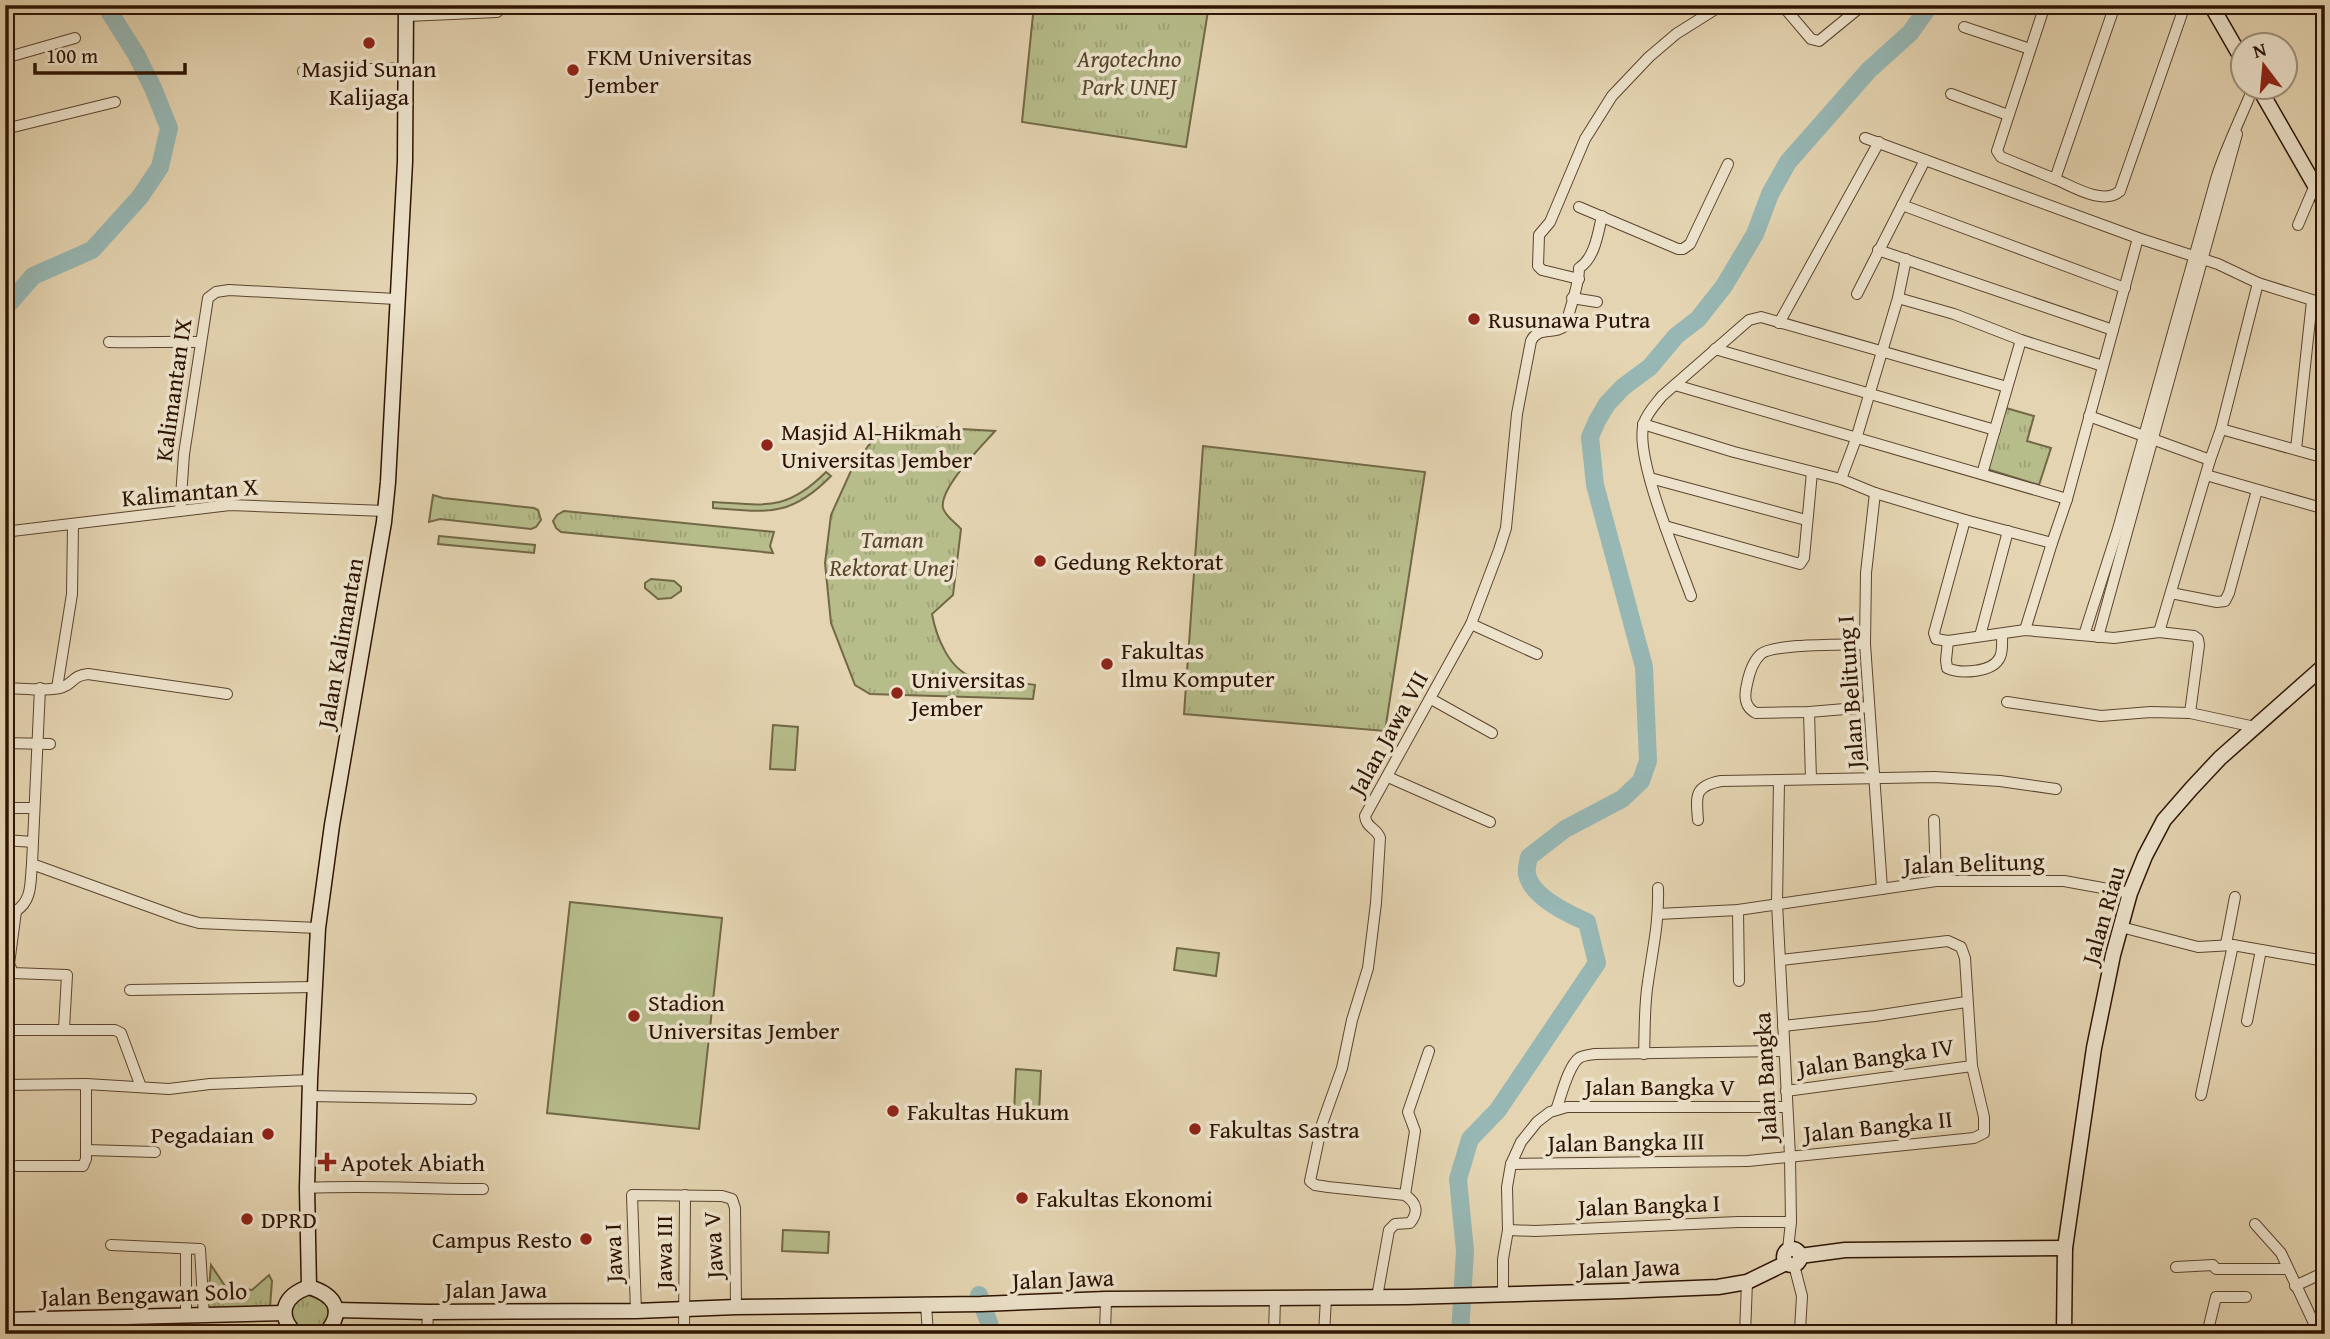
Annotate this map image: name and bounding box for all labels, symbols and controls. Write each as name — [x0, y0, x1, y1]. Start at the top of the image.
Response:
scale bar — [35, 32, 186, 76]
north arrow — [2228, 32, 2298, 102]
text: N — [2249, 34, 2270, 65]
marker: Masjid Sunan Kalijaga — [361, 35, 377, 51]
place label: FKM Universitas Jember — [584, 39, 752, 102]
text: 100 m — [46, 40, 98, 71]
park label: Argotechno Park UNEJ — [1076, 41, 1181, 104]
place label: Masjid Sunan Kalijaga — [302, 51, 437, 114]
marker: FKM Universitas Jember — [565, 62, 581, 78]
place label: Rusunawa Putra — [1488, 302, 1651, 337]
marker: Rusunawa Putra — [1466, 311, 1482, 327]
street label: Kalimantan IX — [146, 316, 200, 464]
place label: Masjid Al-Hikmah Universitas Jember — [781, 414, 973, 477]
marker: Masjid Al-Hikmah Universitas Jember — [759, 437, 775, 453]
street label: Kalimantan X — [120, 469, 260, 515]
park label: Taman Rektorat Unej — [828, 522, 955, 585]
place label: Gedung Rektorat — [1054, 544, 1224, 579]
marker: Gedung Rektorat — [1032, 553, 1048, 569]
street label: Jalan Kalimantan — [307, 555, 372, 734]
street label: Jalan Belitung I — [1827, 614, 1873, 773]
place label: Fakultas Ilmu Komputer — [1121, 633, 1275, 696]
marker: Fakultas Ilmu Komputer — [1099, 656, 1115, 672]
place label: Universitas Jember — [908, 662, 1025, 725]
street label: Jalan Jawa VII — [1338, 664, 1437, 804]
marker: Universitas Jember — [889, 685, 905, 701]
street label: Jalan Belitung — [1900, 843, 2045, 883]
street label: Jalan Riau — [2071, 862, 2134, 971]
place label: Stadion Universitas Jember — [648, 985, 840, 1048]
marker: Stadion Universitas Jember — [626, 1008, 642, 1024]
street label: Jalan Bangka — [1744, 1011, 1786, 1146]
street label: Jalan Bangka IV — [1792, 1029, 1957, 1086]
street label: Jalan Bangka V — [1582, 1069, 1736, 1104]
place label: Fakultas Hukum — [907, 1094, 1070, 1129]
street label: Jalan Bangka II — [1799, 1101, 1954, 1152]
marker: Fakultas Hukum — [885, 1103, 901, 1119]
place label: Fakultas Sastra — [1209, 1112, 1360, 1147]
place label: Pegadaian — [151, 1117, 255, 1152]
marker: Fakultas Sastra — [1187, 1121, 1203, 1137]
street label: Jalan Bangka III — [1544, 1123, 1705, 1161]
marker: Pegadaian — [260, 1126, 276, 1142]
place label: Apotek Abiath — [341, 1145, 485, 1180]
marker: Apotek Abiath — [319, 1154, 335, 1170]
place label: Fakultas Ekonomi — [1036, 1181, 1213, 1216]
street label: Jalan Bangka I — [1574, 1185, 1721, 1225]
marker: Fakultas Ekonomi — [1014, 1190, 1030, 1206]
place label: DPRD — [261, 1202, 317, 1237]
street label: Jawa V — [694, 1210, 732, 1283]
marker: DPRD — [239, 1211, 255, 1227]
street label: Jawa III — [646, 1215, 681, 1292]
place label: Campus Resto — [432, 1222, 572, 1257]
street label: Jawa I — [594, 1223, 632, 1286]
marker: Campus Resto — [578, 1231, 594, 1247]
street label: Jalan Jawa — [1574, 1249, 1681, 1287]
street label: Jalan Jawa — [1008, 1260, 1115, 1298]
street label: Jalan Jawa — [442, 1272, 548, 1307]
street label: Jalan Bengawan Solo — [37, 1273, 248, 1315]

